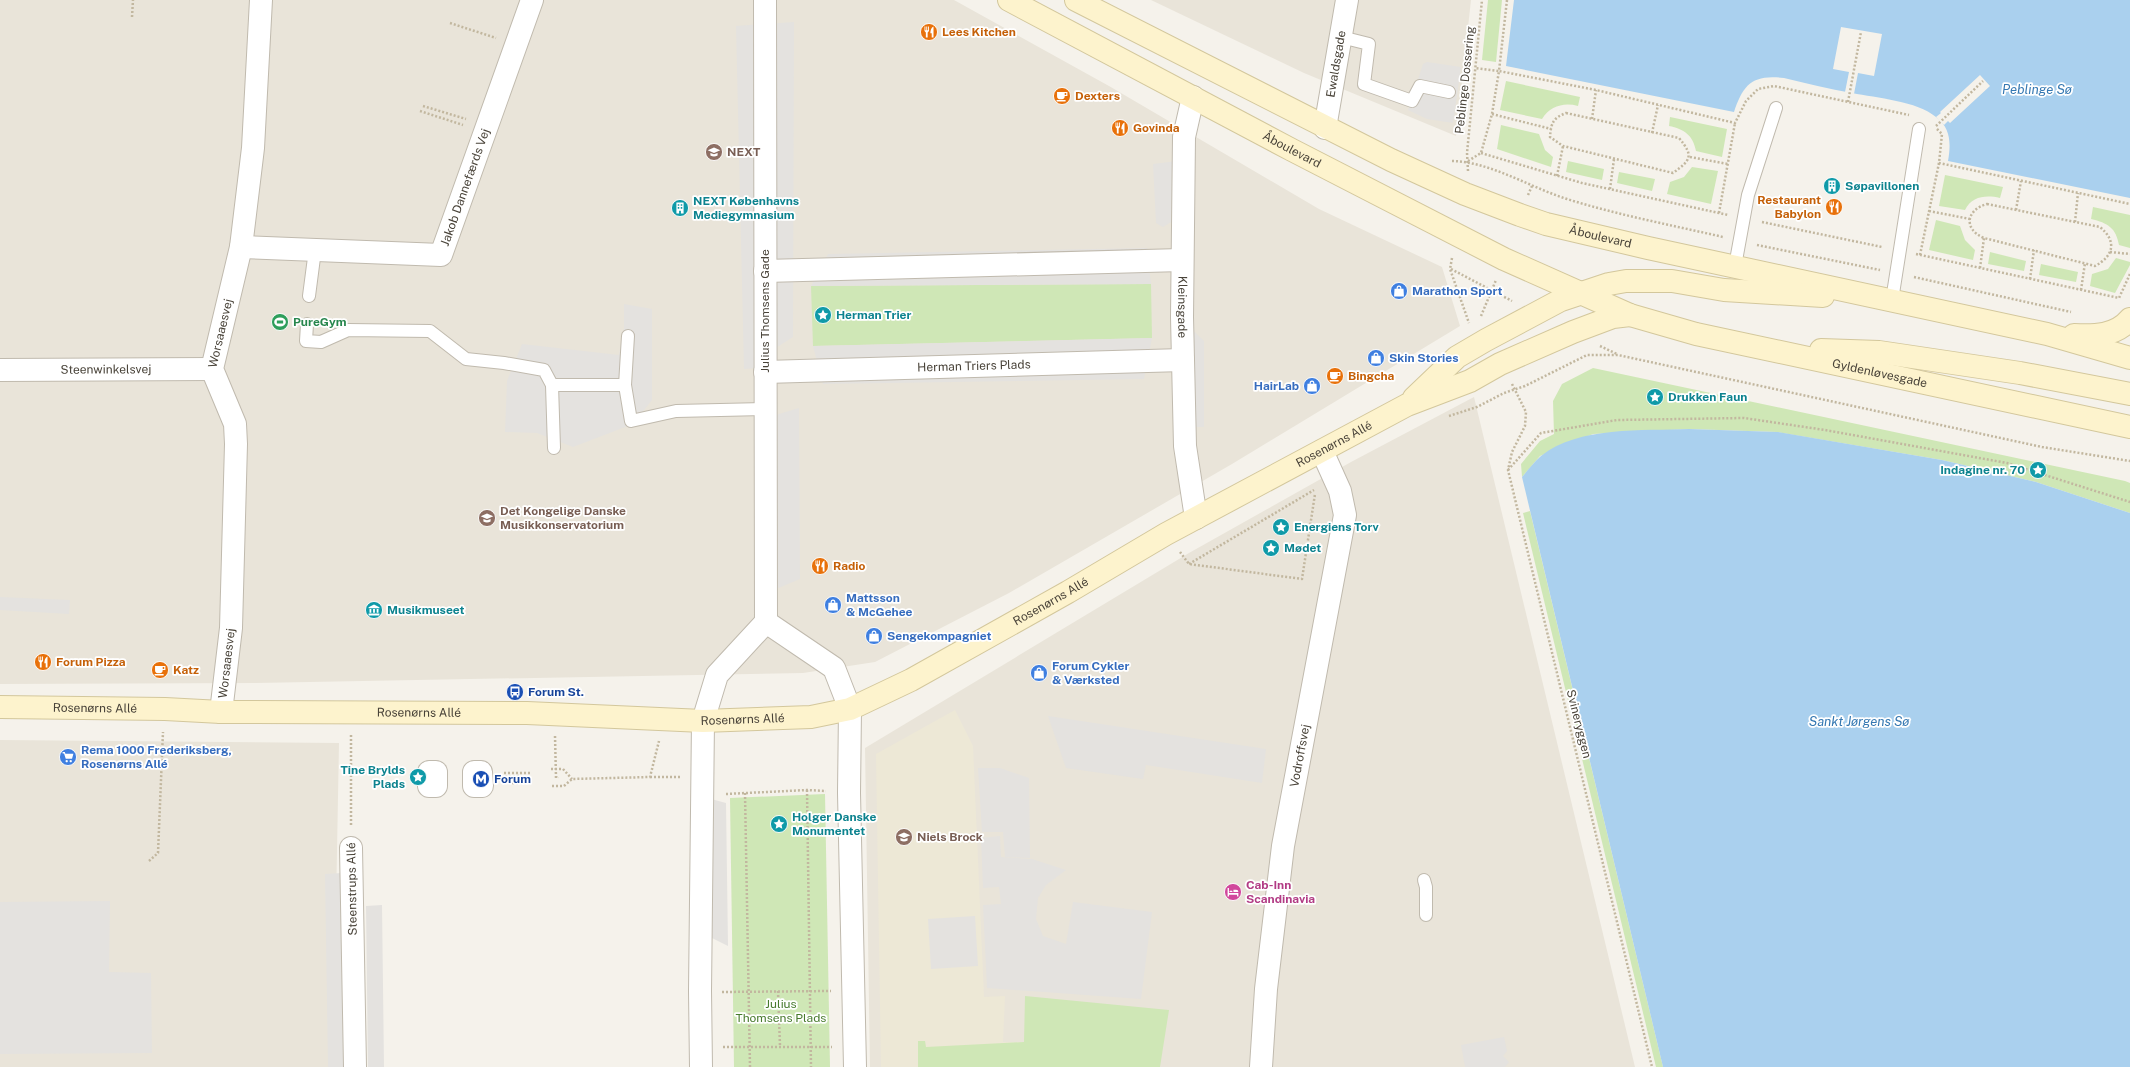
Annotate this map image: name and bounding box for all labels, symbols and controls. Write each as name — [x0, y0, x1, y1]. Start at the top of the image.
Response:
restaurant icon: Lees Kitchen — [919, 22, 939, 42]
place label: Lees Kitchen — [942, 25, 1016, 39]
street label: Peblinge Dossering — [1452, 26, 1478, 134]
street label: Ewaldsgade — [1323, 29, 1349, 98]
water label: Peblinge Sø — [2002, 82, 2072, 97]
cafe icon: Dexters — [1052, 86, 1072, 106]
place label: Dexters — [1075, 89, 1120, 103]
restaurant icon: Govinda — [1110, 118, 1130, 138]
place label: Govinda — [1133, 121, 1180, 135]
street label: Jakob Dannefærds Vej — [438, 127, 493, 248]
street label: Åboulevard — [1260, 129, 1323, 171]
school or university icon: NEXT — [704, 142, 724, 162]
place label: NEXT — [727, 145, 761, 159]
building icon: Søpavillonen — [1822, 176, 1842, 196]
place label: Søpavillonen — [1845, 179, 1919, 193]
place label: Restaurant Babylon — [1757, 193, 1821, 221]
place label: NEXT Københavns Mediegymnasium — [693, 194, 799, 222]
restaurant icon: Restaurant Babylon — [1824, 197, 1844, 217]
building icon: NEXT Københavns Mediegymnasium — [670, 198, 690, 218]
street label: Åboulevard — [1568, 223, 1633, 251]
street label: Julius Thomsens Gade — [758, 249, 772, 373]
street label: Kleinsgade — [1175, 276, 1189, 338]
shop icon: Marathon Sport — [1389, 281, 1409, 301]
place label: Marathon Sport — [1412, 284, 1502, 298]
street label: Worsaaesvej — [206, 297, 235, 369]
place icon: Herman Trier — [813, 305, 833, 325]
place label: Herman Trier — [836, 308, 912, 322]
sports icon: PureGym — [270, 312, 290, 332]
place label: PureGym — [293, 315, 347, 329]
shop icon: Skin Stories — [1366, 348, 1386, 368]
place label: Skin Stories — [1389, 351, 1459, 365]
street label: Gyldenløvesgade — [1831, 356, 1929, 390]
street label: Herman Triers Plads — [917, 357, 1031, 375]
street label: Steenwinkelsvej — [61, 362, 151, 377]
cafe icon: Bingcha — [1325, 366, 1345, 386]
place label: Bingcha — [1348, 369, 1395, 383]
shop icon: HairLab — [1302, 376, 1322, 396]
place label: HairLab — [1254, 379, 1299, 393]
place icon: Drukken Faun — [1645, 387, 1665, 407]
place label: Drukken Faun — [1668, 390, 1747, 404]
street label: Rosenørns Allé — [1293, 418, 1374, 470]
place icon: Indagine nr. 70 — [2028, 460, 2048, 480]
place label: Indagine nr. 70 — [1940, 463, 2025, 477]
place label: Det Kongelige Danske Musikkonservatorium — [500, 504, 626, 532]
school or university icon: Det Kongelige Danske Musikkonservatorium — [477, 508, 497, 528]
place icon: Energiens Torv — [1271, 517, 1291, 537]
place label: Energiens Torv — [1294, 520, 1380, 534]
place icon: Mødet — [1261, 538, 1281, 558]
place label: Mødet — [1284, 541, 1321, 555]
restaurant icon: Radio — [810, 556, 830, 576]
place label: Radio — [833, 559, 866, 573]
street label: Rosenørns Allé — [1011, 574, 1091, 628]
place label: Mattsson & McGehee — [846, 591, 913, 619]
shop icon: Mattsson & McGehee — [823, 595, 843, 615]
museum icon: Musikmuseet — [364, 600, 384, 620]
place label: Musikmuseet — [387, 603, 465, 617]
shop icon: Sengekompagniet — [864, 626, 884, 646]
street label: Worsaaesvej — [216, 628, 238, 699]
place label: Sengekompagniet — [887, 629, 992, 643]
restaurant icon: Forum Pizza — [33, 652, 53, 672]
place label: Forum Pizza — [56, 655, 126, 669]
place label: Forum Cykler & Værksted — [1052, 659, 1129, 687]
cafe icon: Katz — [150, 660, 170, 680]
place label: Katz — [173, 663, 199, 677]
shop icon: Forum Cykler & Værksted — [1029, 663, 1049, 683]
bus stop icon: Forum St. — [505, 682, 525, 702]
place label: Forum St. — [528, 685, 584, 699]
street label: Svineryggen — [1564, 688, 1594, 760]
street label: Rosenørns Allé — [53, 701, 137, 716]
street label: Rosenørns Allé — [377, 706, 461, 720]
street label: Rosenørns Allé — [700, 711, 785, 728]
water label: Sankt Jørgens Sø — [1809, 714, 1909, 729]
street label: Vodroffsvej — [1287, 723, 1313, 788]
place label: Rema 1000 Frederiksberg, Rosenørns Allé — [81, 743, 232, 771]
supermarket icon: Rema 1000 Frederiksberg, Rosenørns Allé — [58, 747, 78, 767]
place label: Tine Brylds Plads — [340, 763, 405, 791]
place icon: Tine Brylds Plads — [408, 767, 428, 787]
metro station icon: Forum — [471, 769, 491, 789]
place label: Forum — [494, 772, 531, 786]
place label: Holger Danske Monumentet — [792, 810, 876, 838]
place icon: Holger Danske Monumentet — [769, 814, 789, 834]
school or university icon: Niels Brock — [894, 827, 914, 847]
place label: Niels Brock — [917, 830, 983, 844]
street label: Steenstrups Allé — [344, 842, 360, 936]
place label: Cab-Inn Scandinavia — [1246, 878, 1315, 906]
hotel icon: Cab-Inn Scandinavia — [1223, 882, 1243, 902]
park label: Julius Thomsens Plads — [736, 997, 826, 1025]

